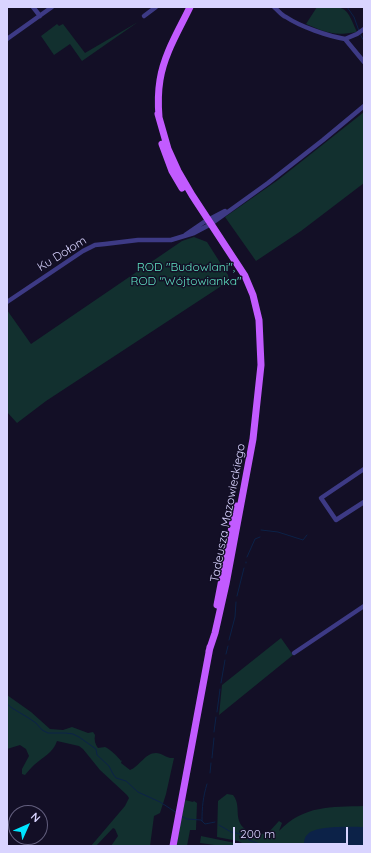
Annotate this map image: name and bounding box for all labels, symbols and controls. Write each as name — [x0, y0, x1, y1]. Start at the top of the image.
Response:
street label: Ku Dołom — [35, 233, 89, 275]
park label: ROD "Budowlani", ROD "Wójtowianka" — [131, 260, 241, 288]
street label: Tadeusza Mazowieckiego — [207, 442, 249, 584]
north arrow — [8, 805, 48, 845]
text: N — [28, 809, 44, 825]
scale bar — [235, 819, 350, 845]
text: 200 m — [240, 826, 275, 841]

